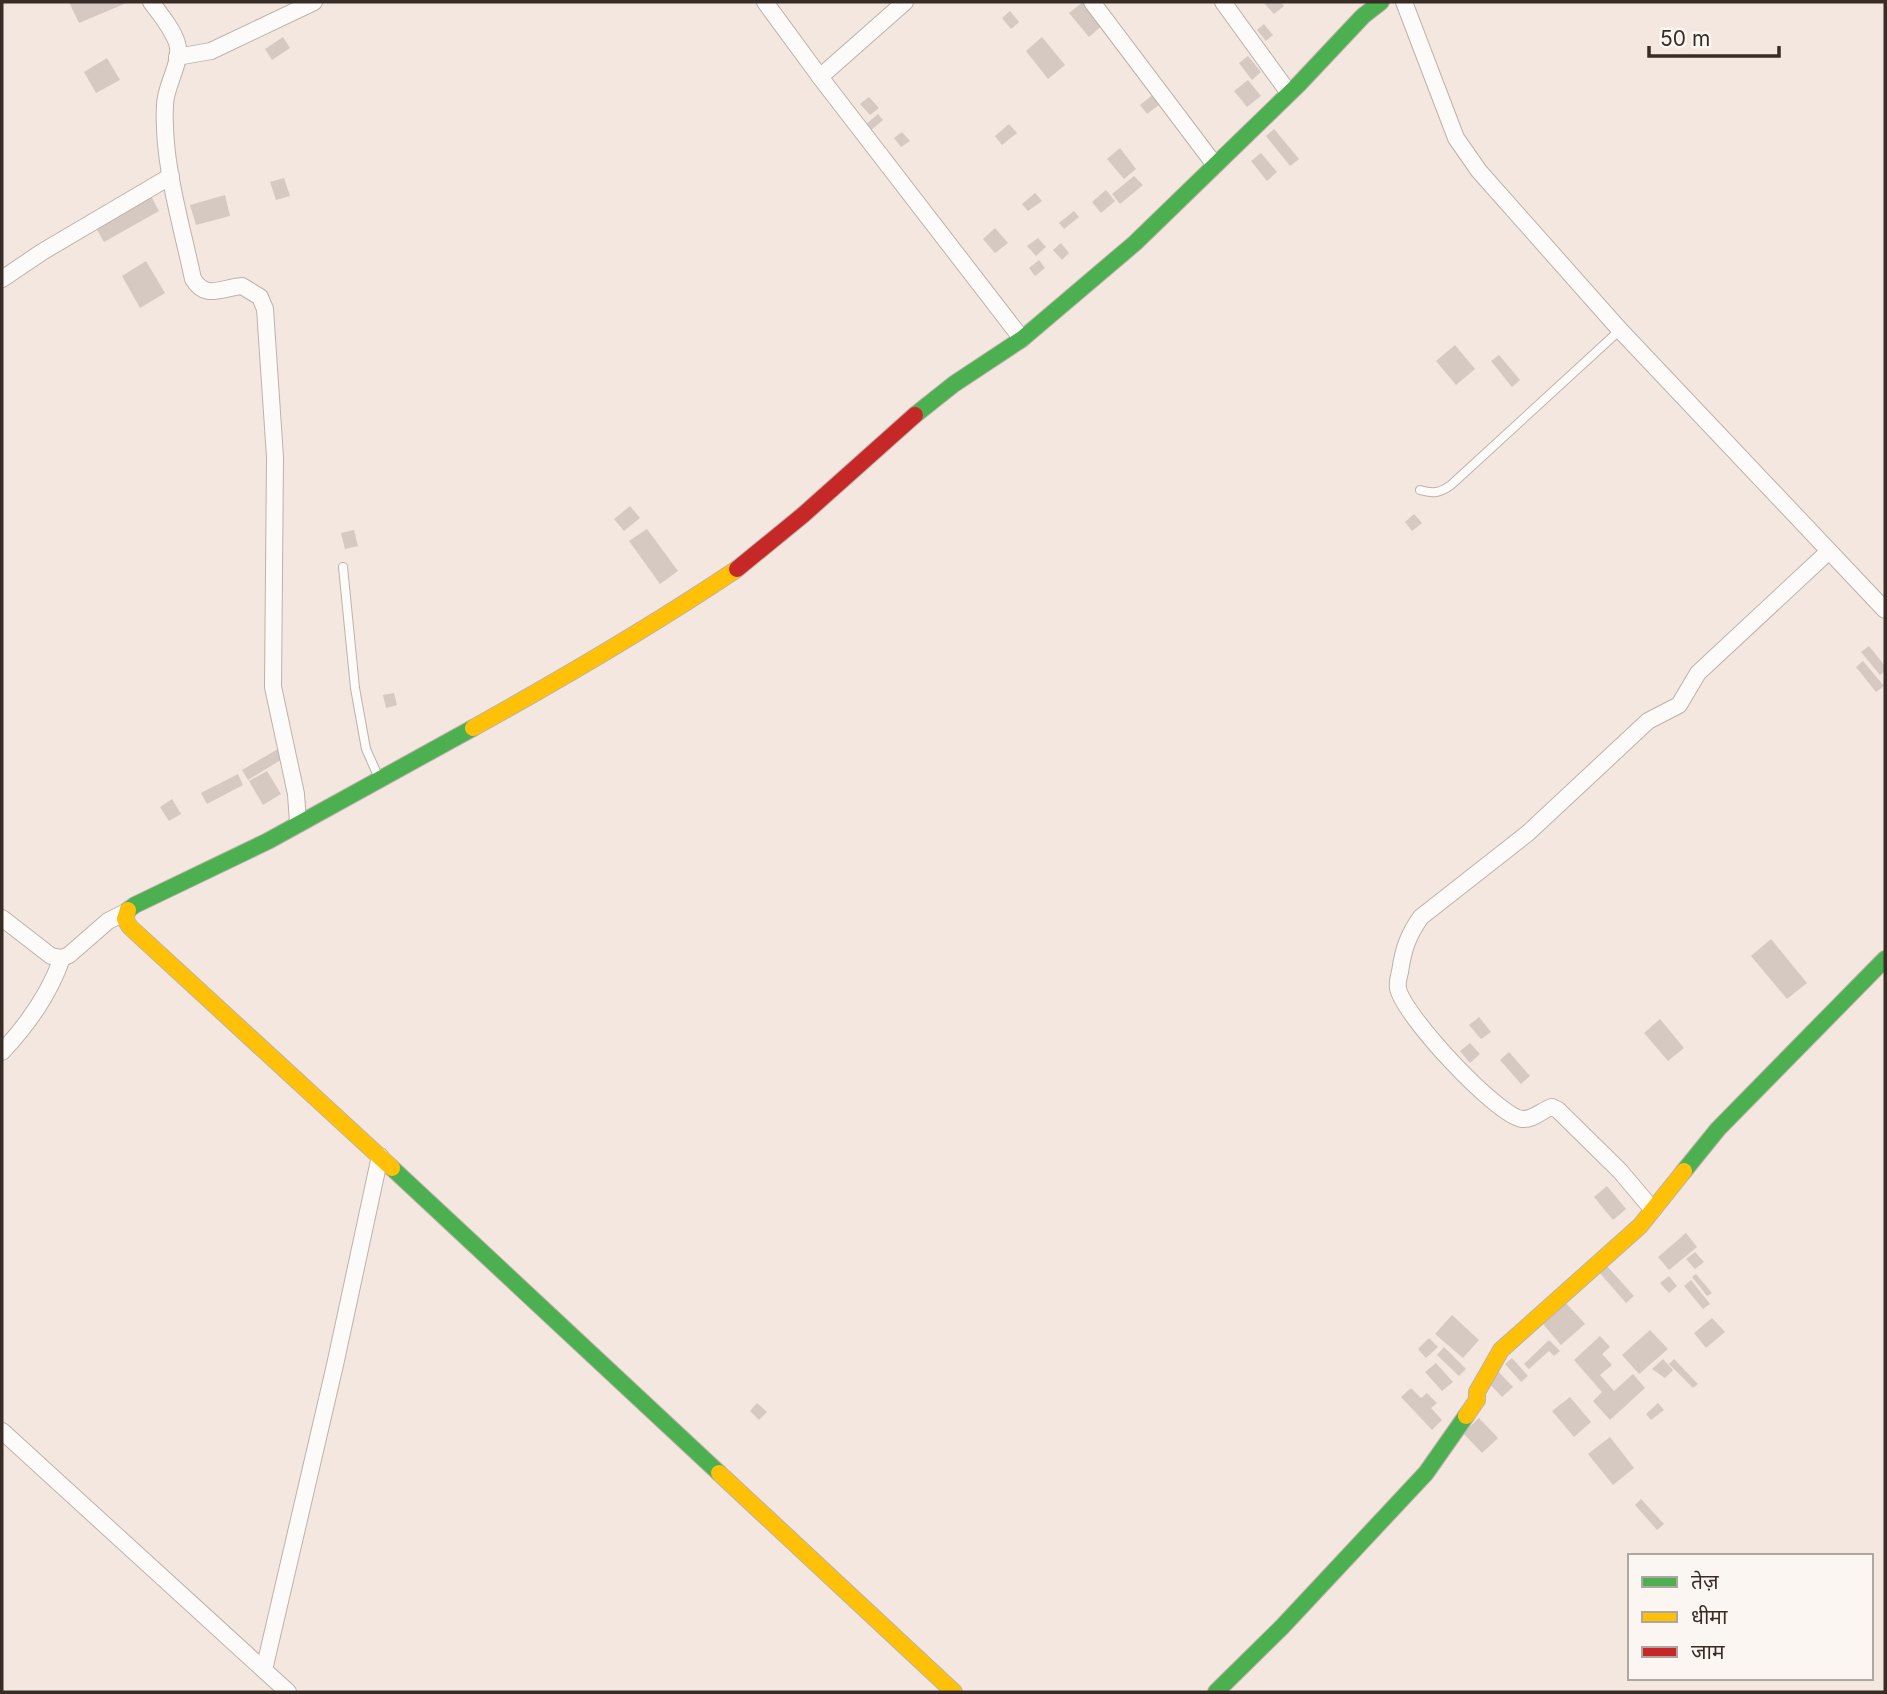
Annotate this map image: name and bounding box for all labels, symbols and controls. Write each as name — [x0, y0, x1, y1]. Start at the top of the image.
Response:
scale bar — [1649, 14, 1778, 58]
text: 50 m — [1660, 26, 1710, 51]
legend — [1628, 1554, 1873, 1680]
text: तेज़ — [1691, 1569, 1719, 1594]
text: धीमा — [1691, 1604, 1728, 1629]
text: जाम — [1691, 1639, 1725, 1664]

